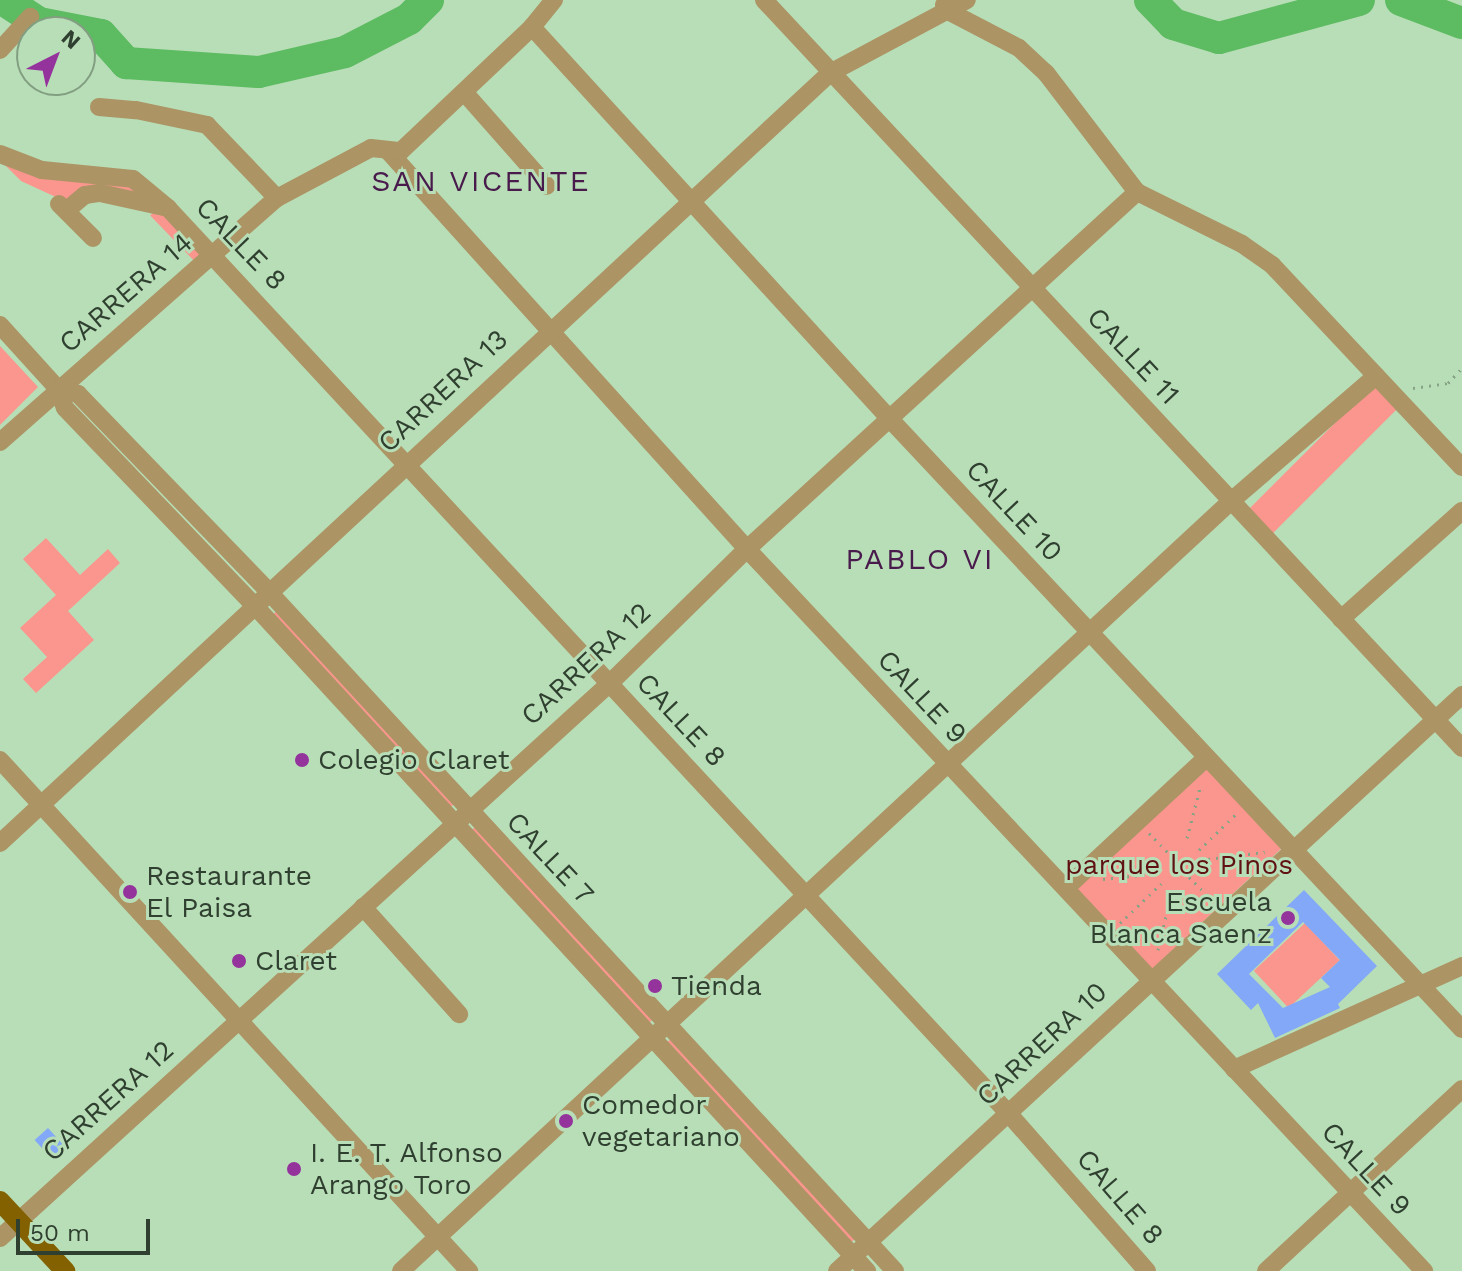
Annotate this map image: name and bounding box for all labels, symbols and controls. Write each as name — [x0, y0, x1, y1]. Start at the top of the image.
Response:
north arrow — [16, 16, 96, 96]
text: N — [57, 25, 85, 54]
district label: SAN VICENTE — [371, 163, 591, 199]
street label: CALLE 8 — [189, 191, 293, 297]
street label: CARRERA 14 — [52, 225, 200, 361]
street label: CALLE 11 — [1080, 301, 1186, 411]
street label: CARRERA 13 — [371, 322, 515, 460]
street label: CALLE 10 — [958, 453, 1070, 569]
district label: PABLO VI — [845, 541, 995, 577]
street label: CARRERA 12 — [514, 595, 658, 733]
street label: CALLE 9 — [870, 643, 974, 751]
street label: CALLE 8 — [629, 666, 733, 774]
place label: Colegio Claret — [318, 743, 509, 777]
marker: Colegio Claret — [293, 751, 311, 769]
street label: CALLE 7 — [499, 805, 601, 911]
park label: parque los Pinos — [1065, 848, 1293, 882]
place label: Restaurante El Paisa — [146, 859, 312, 925]
marker: Restaurante El Paisa — [121, 883, 139, 901]
place label: Escuela Blanca Saenz — [1089, 885, 1272, 951]
marker: Escuela Blanca Saenz — [1279, 909, 1297, 927]
place label: Claret — [255, 944, 337, 978]
marker: Claret — [230, 952, 248, 970]
place label: Tienda — [671, 969, 762, 1003]
street label: CARRERA 10 — [969, 975, 1115, 1113]
marker: Tienda — [646, 977, 664, 995]
street label: CARRERA 12 — [35, 1033, 181, 1169]
place label: Comedor vegetariano — [582, 1088, 740, 1154]
marker: Comedor vegetariano — [557, 1112, 575, 1130]
street label: CALLE 9 — [1314, 1115, 1418, 1223]
place label: I. E. T. Alfonso Arango Toro — [310, 1136, 505, 1202]
street label: CALLE 8 — [1069, 1142, 1171, 1252]
marker: I. E. T. Alfonso Arango Toro — [285, 1160, 303, 1178]
scale bar — [20, 1203, 154, 1253]
text: 50 m — [30, 1219, 90, 1247]

